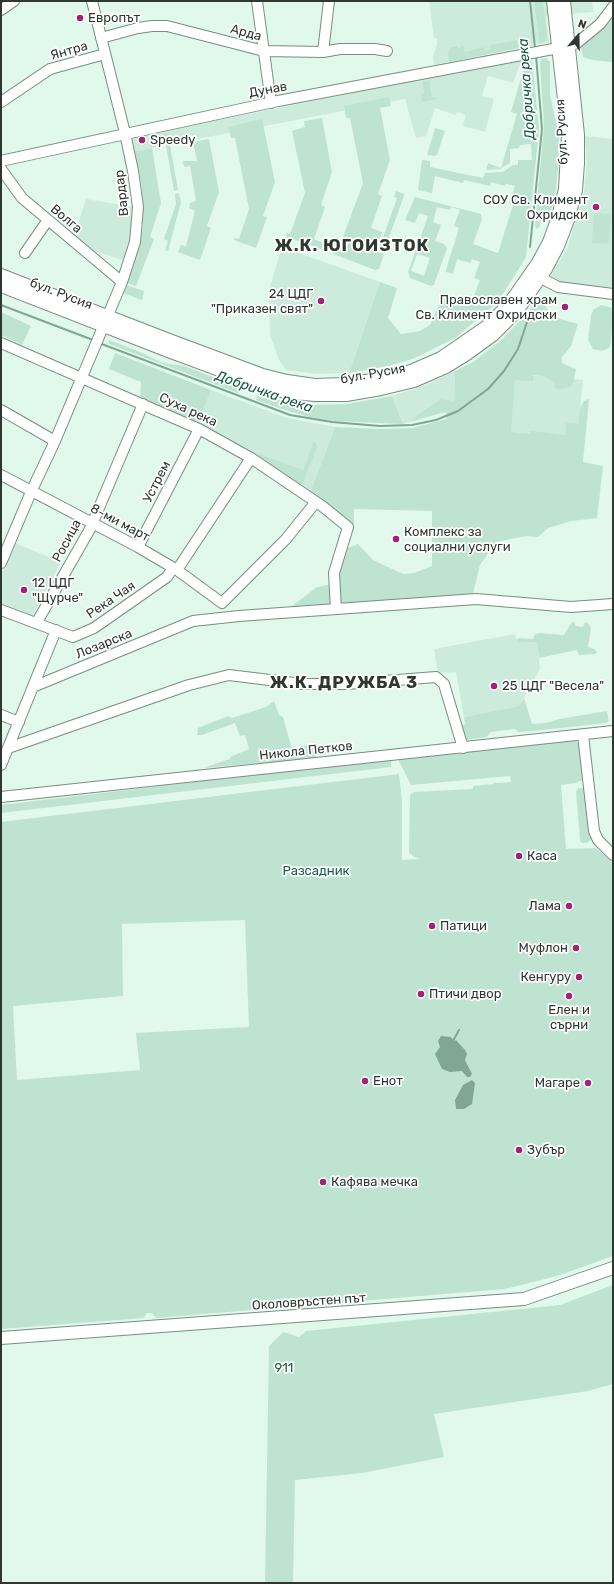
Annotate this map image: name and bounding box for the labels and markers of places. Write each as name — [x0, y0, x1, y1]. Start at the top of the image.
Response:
place label: Европът — [88, 10, 140, 26]
marker: Европът — [75, 13, 85, 23]
place label: Speedy — [150, 132, 195, 148]
marker: Speedy — [137, 135, 147, 145]
place label: СОУ Св. Климент Охридски — [483, 192, 588, 223]
marker: СОУ Св. Климент Охридски — [591, 202, 601, 212]
place label: 24 ЦДГ "Приказен свят" — [211, 286, 313, 317]
place label: Православен храм Св. Климент Охридски — [416, 292, 557, 323]
marker: 24 ЦДГ "Приказен свят" — [316, 296, 326, 306]
marker: Православен храм Св. Климент Охридски — [560, 302, 570, 312]
place label: Комплекс за социални услуги — [404, 524, 511, 555]
marker: Комплекс за социални услуги — [391, 534, 401, 544]
place label: 12 ЦДГ "Щурче" — [32, 575, 83, 606]
marker: 12 ЦДГ "Щурче" — [19, 585, 29, 595]
place label: 25 ЦДГ "Весела" — [502, 678, 604, 694]
marker: 25 ЦДГ "Весела" — [489, 681, 499, 691]
place label: Каса — [527, 848, 557, 864]
marker: Каса — [514, 851, 524, 861]
place label: Лама — [529, 898, 561, 914]
marker: Лама — [564, 901, 574, 911]
place label: Патици — [440, 918, 487, 934]
marker: Патици — [427, 921, 437, 931]
place label: Муфлон — [518, 940, 568, 956]
marker: Муфлон — [571, 943, 581, 953]
place label: Кенгуру — [521, 969, 571, 985]
marker: Кенгуру — [574, 972, 584, 982]
place label: Птичи двор — [429, 986, 501, 1002]
marker: Птичи двор — [416, 989, 426, 999]
marker: Елен и сърни — [564, 991, 574, 1001]
place label: Елен и сърни — [548, 1002, 590, 1033]
place label: Енот — [373, 1073, 403, 1089]
place label: Магаре — [535, 1075, 580, 1091]
marker: Енот — [360, 1076, 370, 1086]
marker: Магаре — [583, 1078, 593, 1088]
place label: Зубър — [527, 1142, 565, 1158]
marker: Зубър — [514, 1145, 524, 1155]
place label: Кафява мечка — [331, 1174, 418, 1190]
marker: Кафява мечка — [318, 1177, 328, 1187]

